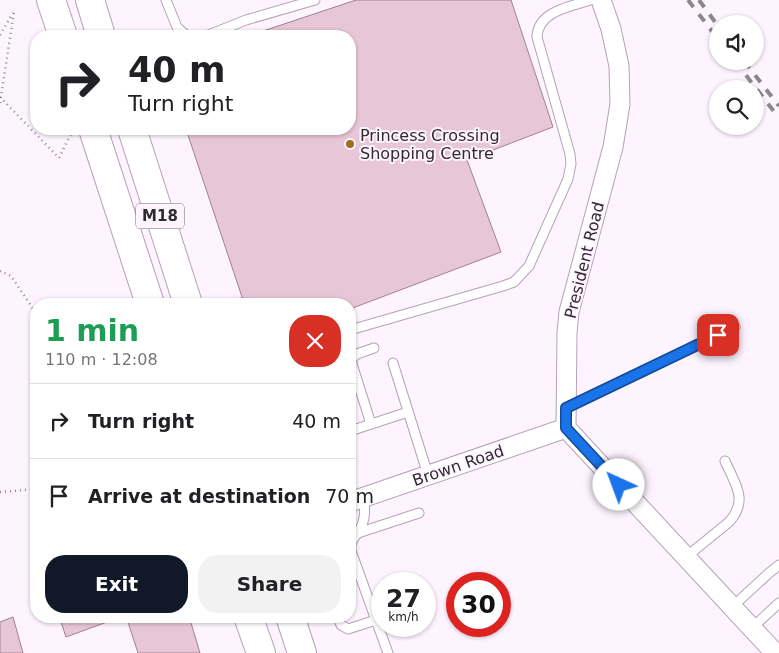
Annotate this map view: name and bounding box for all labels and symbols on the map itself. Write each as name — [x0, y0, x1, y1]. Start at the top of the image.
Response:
place label: Princess Crossing Shopping Centre — [360, 126, 500, 163]
marker: Princess Crossing Shopping Centre — [344, 138, 356, 150]
street label: President Road — [561, 200, 608, 321]
road number: M18 — [136, 204, 184, 228]
pin — [697, 314, 739, 356]
street label: Brown Road — [410, 441, 506, 490]
position arrow — [592, 458, 644, 510]
speed limit sign: 30 — [446, 572, 511, 637]

